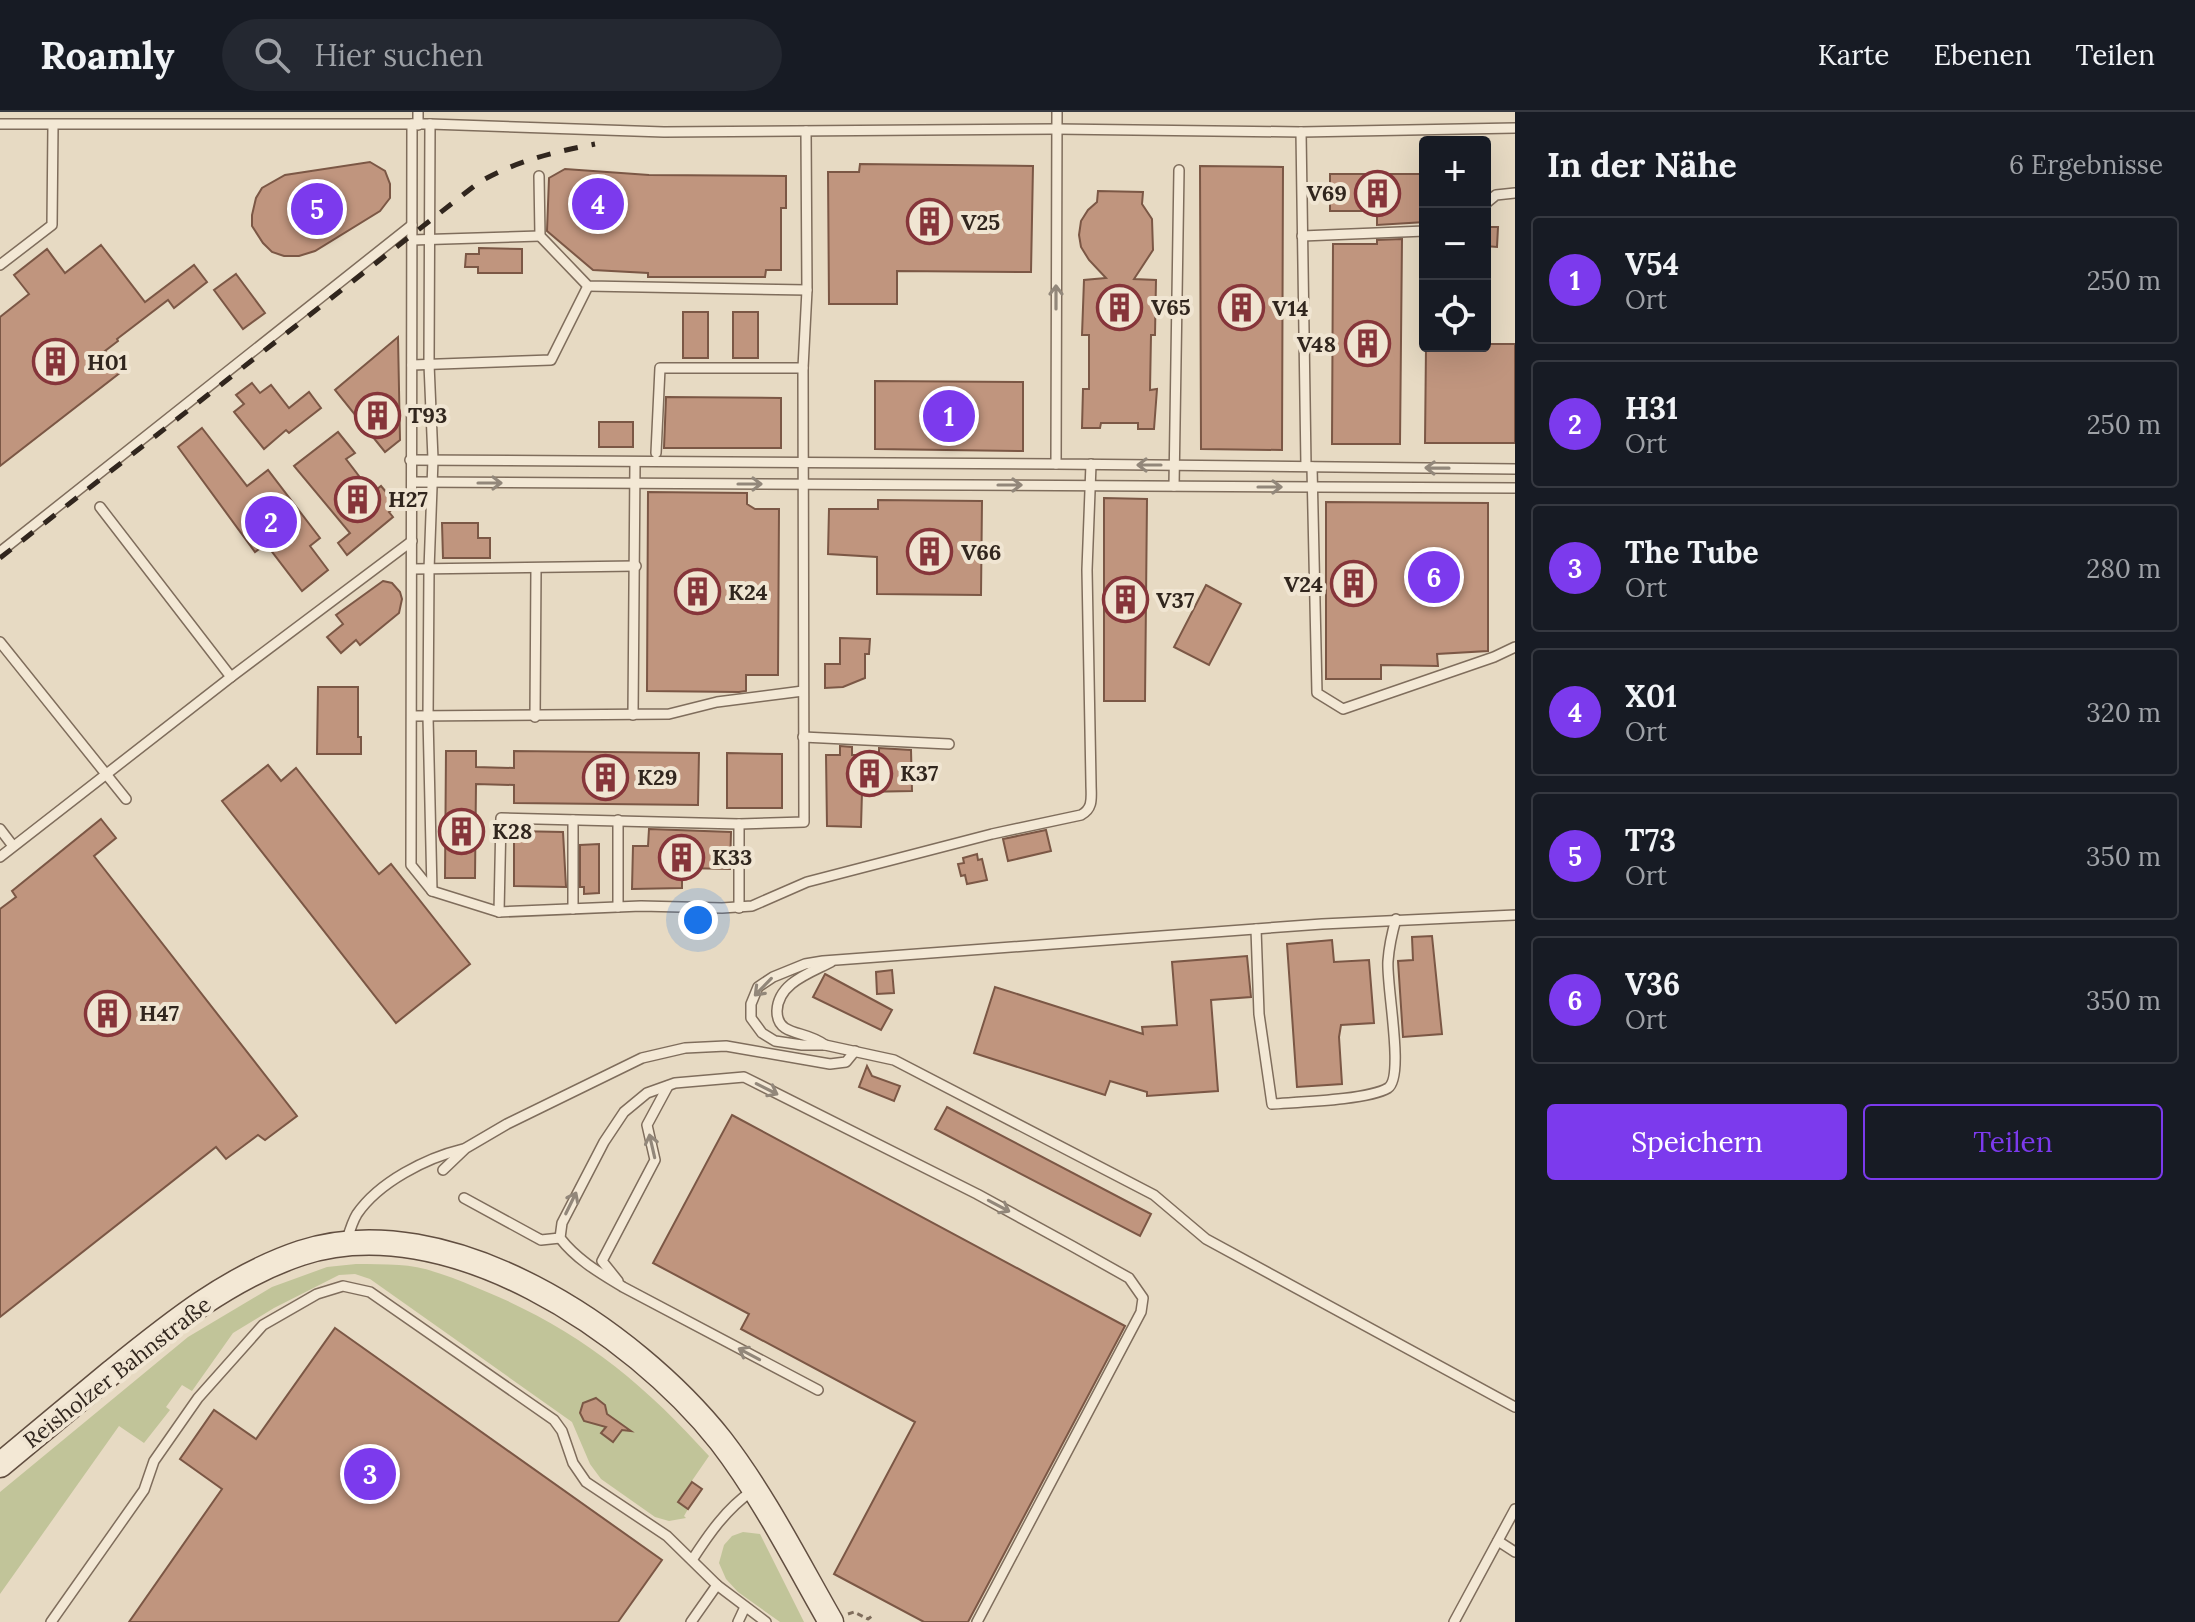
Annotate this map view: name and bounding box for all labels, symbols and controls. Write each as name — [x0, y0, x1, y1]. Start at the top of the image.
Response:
search box — [222, 19, 782, 91]
text: Roamly — [40, 31, 174, 79]
icon: search — [250, 33, 294, 77]
text: Hier suchen — [314, 36, 483, 74]
text: Karte — [1818, 37, 1890, 73]
text: Ebenen — [1934, 37, 2032, 73]
text: Teilen — [2076, 37, 2155, 73]
map controls — [1419, 136, 1491, 352]
button: + — [1419, 136, 1491, 208]
text: In der Nähe — [1547, 143, 1737, 186]
text: 6 Ergebnisse — [2009, 148, 2163, 181]
building icon: V69 — [1354, 169, 1402, 217]
pin: 4 — [572, 174, 624, 234]
pin: 5 — [291, 179, 343, 239]
place label: V69 — [1307, 179, 1347, 207]
building icon: V25 — [906, 198, 954, 246]
place label: V25 — [961, 208, 1000, 236]
button: − — [1419, 208, 1491, 280]
text: V54 — [1625, 245, 1679, 283]
text: 1 — [1570, 264, 1580, 297]
text: 250 m — [2087, 264, 2161, 297]
button: locate — [1419, 280, 1491, 352]
building icon: V65 — [1096, 283, 1144, 331]
text: Ort — [1625, 283, 1667, 316]
one-way arrow — [1048, 284, 1064, 311]
building icon: V14 — [1217, 284, 1265, 332]
place label: V65 — [1151, 293, 1191, 321]
place label: V14 — [1272, 294, 1309, 322]
building icon: V48 — [1343, 320, 1391, 368]
place label: V48 — [1297, 330, 1336, 358]
building icon: H01 — [32, 338, 80, 386]
place label: H01 — [87, 348, 128, 376]
pin: 1 — [923, 386, 975, 446]
text: H31 — [1625, 389, 1678, 427]
building icon: T93 — [353, 391, 401, 439]
place label: T93 — [408, 401, 447, 429]
text: 2 — [1568, 408, 1582, 441]
text: 250 m — [2087, 408, 2161, 441]
text: Ort — [1625, 427, 1667, 460]
one-way arrow — [1136, 457, 1163, 473]
one-way arrow — [1424, 461, 1451, 476]
building icon: H27 — [333, 475, 381, 523]
one-way arrow — [476, 475, 503, 491]
one-way arrow — [736, 476, 763, 492]
one-way arrow — [996, 477, 1023, 493]
one-way arrow — [1256, 479, 1283, 495]
place label: H27 — [388, 485, 428, 513]
pin: 2 — [245, 492, 297, 552]
building icon: V66 — [906, 528, 954, 576]
text: The Tube — [1625, 533, 1759, 571]
place label: V66 — [961, 538, 1001, 566]
pin: 6 — [1408, 547, 1460, 607]
text: 3 — [1568, 552, 1582, 585]
text: 280 m — [2086, 552, 2161, 585]
building icon: V24 — [1330, 560, 1378, 608]
building icon: K24 — [673, 568, 721, 616]
place label: V24 — [1284, 570, 1323, 598]
text: Ort — [1625, 571, 1667, 604]
building icon: V37 — [1101, 576, 1149, 624]
place label: K24 — [728, 578, 768, 606]
place label: V37 — [1156, 586, 1194, 614]
text: X01 — [1625, 677, 1677, 715]
text: 4 — [1568, 696, 1582, 729]
text: 320 m — [2086, 696, 2161, 729]
text: Ort — [1625, 715, 1667, 748]
building icon: K37 — [845, 749, 893, 797]
building icon: K29 — [582, 753, 630, 801]
place label: K37 — [900, 759, 938, 787]
place label: K29 — [637, 763, 677, 791]
building icon: K28 — [437, 807, 485, 855]
place label: K28 — [492, 817, 532, 845]
text: T73 — [1625, 821, 1676, 859]
building icon: K33 — [657, 833, 705, 881]
text: 5 — [1568, 840, 1582, 873]
text: 350 m — [2086, 840, 2161, 873]
place label: K33 — [712, 843, 752, 871]
text: Ort — [1625, 859, 1667, 892]
your location — [678, 900, 718, 940]
text: V36 — [1625, 965, 1680, 1003]
one-way arrow — [753, 977, 772, 997]
text: 6 — [1568, 984, 1582, 1017]
text: 350 m — [2086, 984, 2161, 1017]
building icon: H47 — [84, 989, 132, 1037]
place label: H47 — [139, 999, 179, 1027]
text: Ort — [1625, 1003, 1667, 1036]
one-way arrow — [754, 1081, 778, 1097]
button: Speichern — [1547, 1104, 1847, 1180]
button: Teilen — [1863, 1104, 2163, 1180]
one-way arrow — [644, 1133, 659, 1159]
one-way arrow — [564, 1192, 580, 1216]
one-way arrow — [986, 1199, 1010, 1215]
street label: Reisholzer Bahnstraße — [18, 1290, 216, 1454]
one-way arrow — [738, 1345, 761, 1361]
pin: 3 — [344, 1444, 396, 1504]

